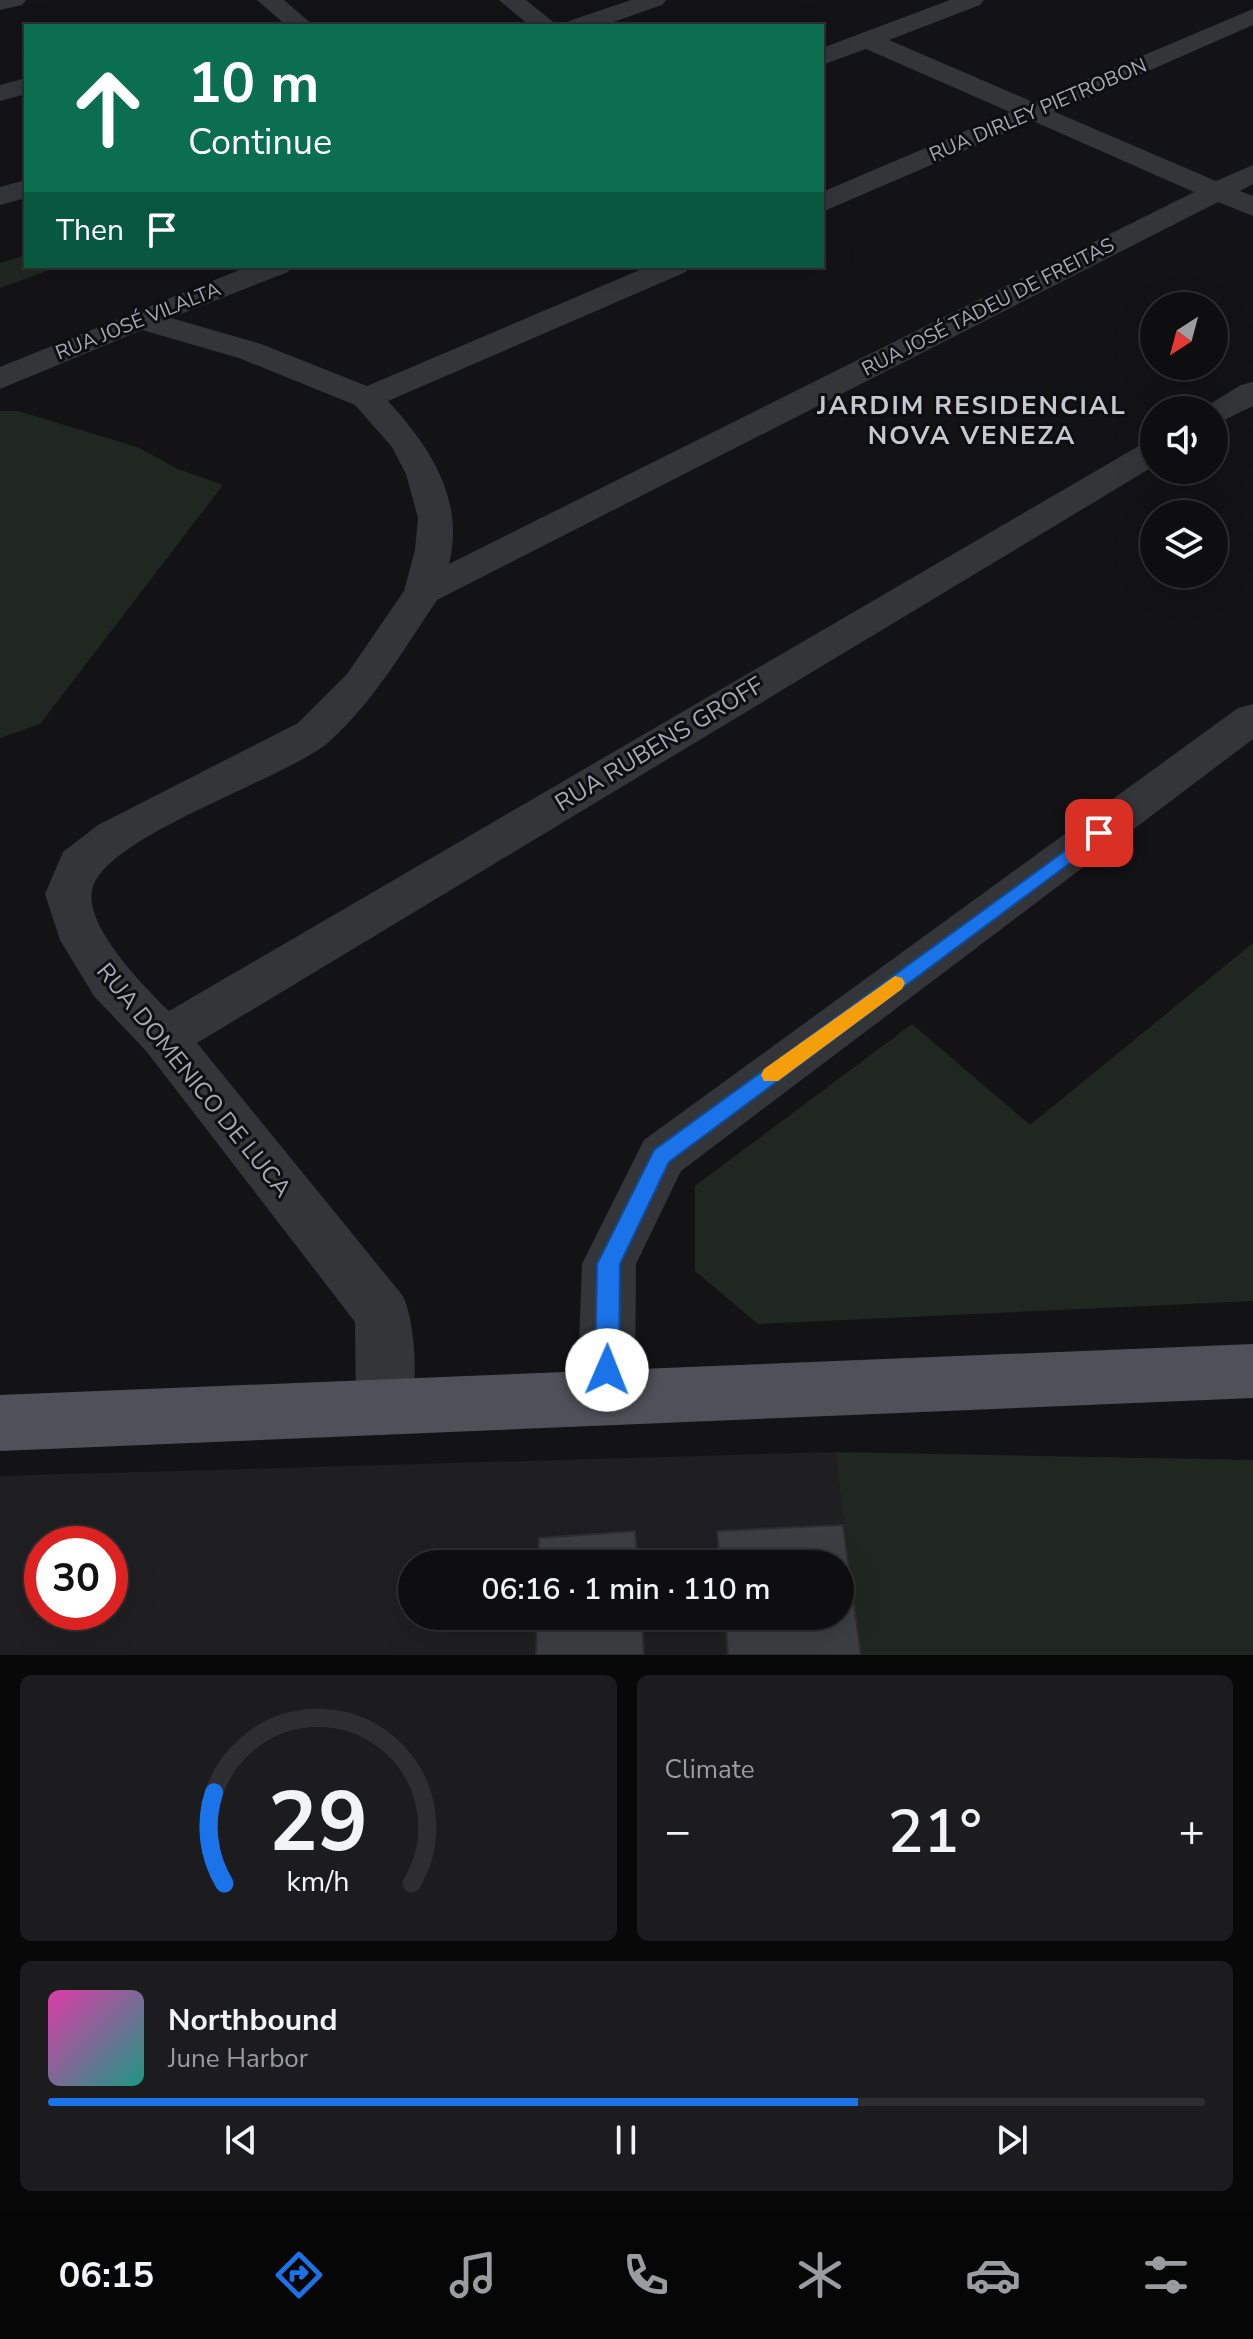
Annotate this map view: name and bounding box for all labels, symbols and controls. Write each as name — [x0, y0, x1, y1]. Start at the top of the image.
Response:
text: 10 m — [188, 45, 319, 122]
street label: RUA DIRLEY PIETROBON — [925, 52, 1151, 168]
icon: ahead — [56, 56, 160, 160]
text: Continue — [188, 118, 332, 167]
icon: arrive — [140, 208, 184, 252]
text: Then — [56, 210, 124, 251]
street label: RUA JOSÉ TADEU DE FREITAS — [857, 231, 1119, 383]
street label: RUA JOSÉ VILALTA — [51, 275, 225, 366]
north arrow — [1140, 292, 1228, 380]
map controls — [1140, 292, 1228, 588]
district label: JARDIM RESIDENCIAL NOVA VENEZA — [816, 388, 1127, 453]
button: sound — [1140, 396, 1228, 484]
button: layers — [1140, 500, 1228, 588]
street label: RUA RUBENS GROFF — [549, 669, 769, 819]
pin — [1065, 799, 1133, 867]
icon: arrive — [1077, 811, 1121, 855]
street label: RUA DOMENICO DE LUCA — [89, 956, 299, 1204]
position arrow — [565, 1328, 649, 1412]
speed limit sign: 30 — [24, 1526, 128, 1630]
text: 06:16 · 1 min · 110 m — [481, 1569, 771, 1610]
text: Climate — [665, 1752, 755, 1787]
text: 29 — [268, 1766, 368, 1879]
text: 21° — [888, 1791, 982, 1873]
text: − — [665, 1802, 691, 1862]
text: + — [1179, 1802, 1205, 1862]
text: km/h — [287, 1862, 350, 1901]
text: Northbound — [168, 2000, 338, 2041]
text: June Harbor — [168, 2041, 308, 2076]
icon: previous — [219, 2118, 263, 2162]
icon: pause — [604, 2118, 648, 2162]
icon: next — [990, 2118, 1034, 2162]
icon: directions — [271, 2247, 327, 2303]
icon: music — [445, 2247, 501, 2303]
icon: phone — [618, 2247, 674, 2303]
icon: climate — [792, 2247, 848, 2303]
icon: car — [965, 2247, 1021, 2303]
icon: filters — [1138, 2247, 1194, 2303]
text: 06:15 — [59, 2251, 154, 2300]

